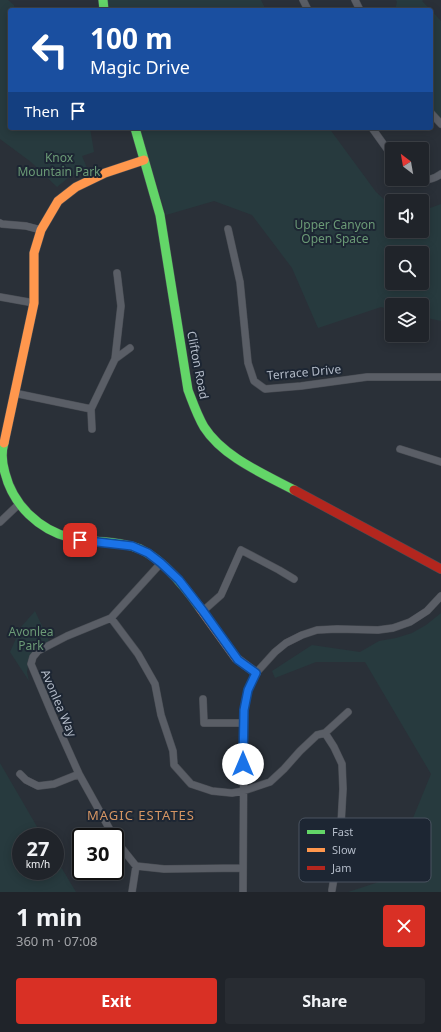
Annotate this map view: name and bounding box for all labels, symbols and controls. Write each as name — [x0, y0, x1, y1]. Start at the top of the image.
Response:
text: 100 m — [90, 19, 173, 57]
icon: left — [24, 24, 76, 76]
text: Magic Drive — [90, 55, 190, 79]
icon: arrive — [67, 100, 89, 122]
text: Then — [24, 101, 59, 121]
north arrow — [385, 142, 429, 186]
map controls — [385, 142, 429, 342]
park label: Knox Mountain Park — [17, 149, 101, 180]
button: sound — [385, 194, 429, 238]
park label: Upper Canyon Open Space — [295, 216, 375, 247]
button: search — [385, 246, 429, 290]
button: layers — [385, 298, 429, 342]
street label: Clifton Road — [183, 330, 213, 400]
street label: Terrace Drive — [266, 360, 342, 384]
pin — [63, 523, 97, 557]
icon: arrive — [69, 529, 91, 551]
park label: Avonlea Park — [8, 623, 54, 654]
street label: Avonlea Way — [37, 667, 81, 740]
position arrow — [222, 743, 264, 785]
district label: MAGIC ESTATES — [87, 806, 195, 824]
legend — [299, 818, 431, 882]
text: Fast — [332, 824, 353, 839]
speed limit sign: 30 — [72, 828, 124, 880]
text: 27 — [27, 835, 49, 862]
text: Slow — [332, 842, 356, 857]
text: km/h — [26, 857, 50, 871]
text: Jam — [331, 860, 351, 875]
text: 1 min — [16, 900, 82, 933]
button: close — [383, 905, 425, 947]
text: 360 m · 07:08 — [16, 932, 97, 950]
button: Exit — [16, 978, 217, 1024]
button: Share — [225, 978, 425, 1024]

